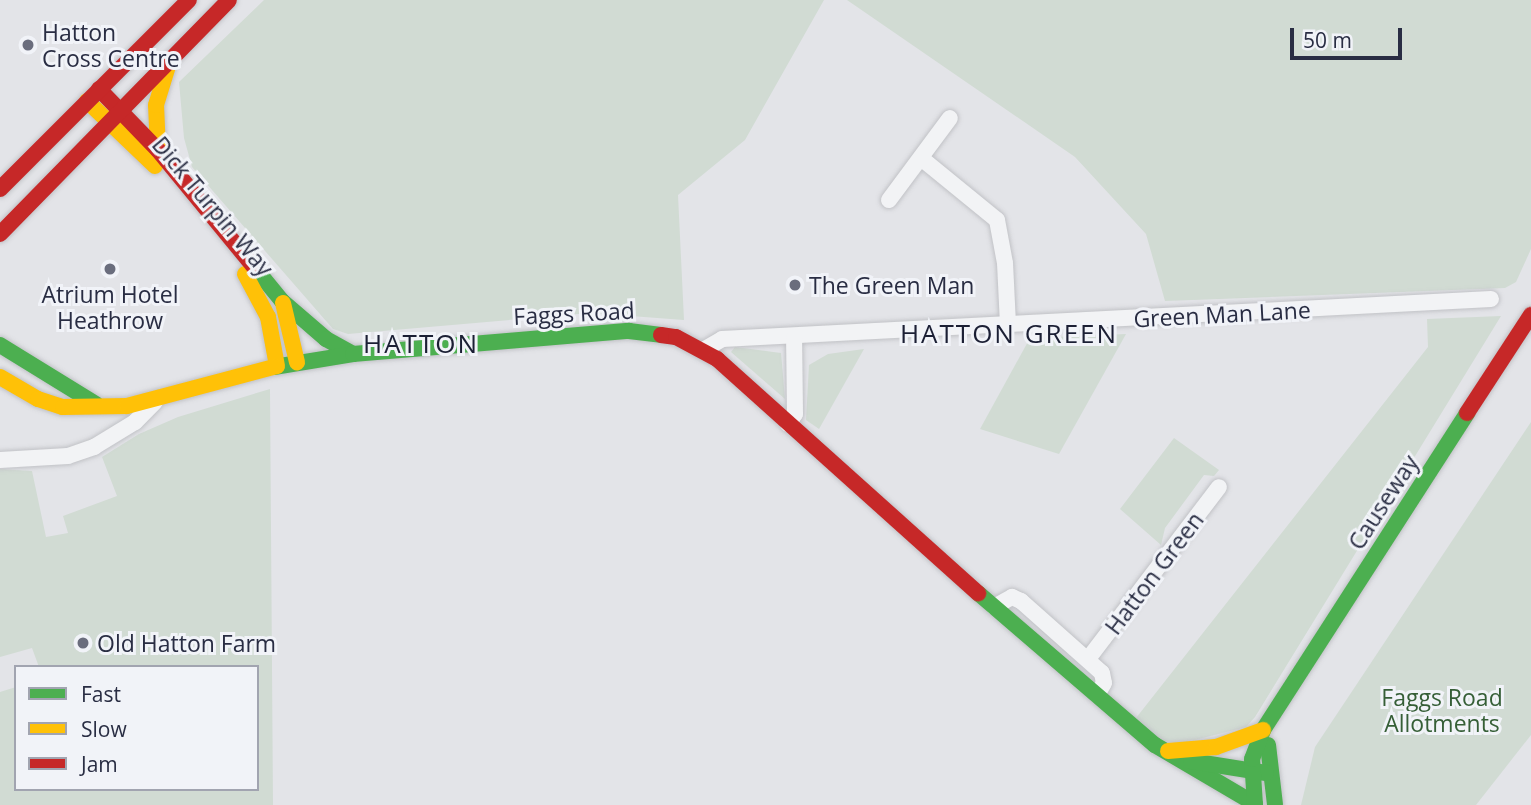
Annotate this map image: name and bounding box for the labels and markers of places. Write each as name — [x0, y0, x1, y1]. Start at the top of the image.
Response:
place label: Hatton Cross Centre — [42, 18, 180, 72]
marker: Hatton Cross Centre — [20, 37, 36, 53]
marker: Atrium Hotel Heathrow — [102, 261, 118, 277]
place label: The Green Man — [809, 271, 974, 299]
marker: The Green Man — [787, 277, 803, 293]
place label: Atrium Hotel Heathrow — [41, 280, 179, 334]
place label: Old Hatton Farm — [97, 629, 276, 657]
marker: Old Hatton Farm — [75, 635, 91, 651]

